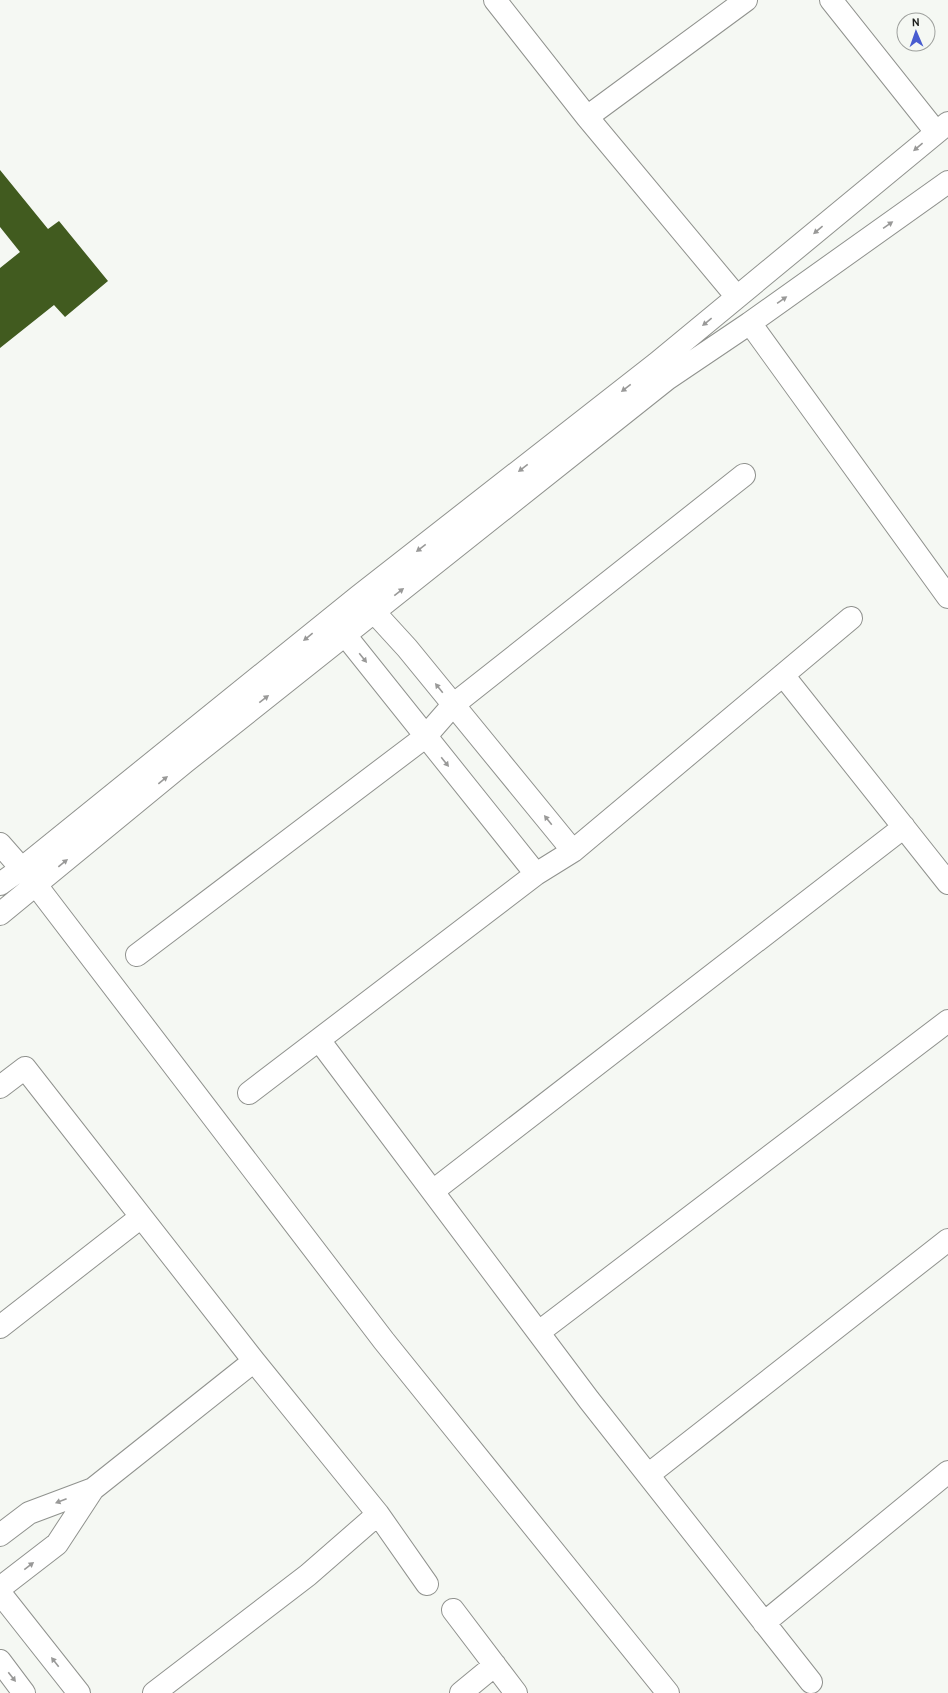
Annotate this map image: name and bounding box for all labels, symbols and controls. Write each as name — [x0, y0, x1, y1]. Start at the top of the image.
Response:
north arrow — [896, 12, 936, 52]
text: N — [912, 15, 920, 29]
one-way arrow — [912, 143, 923, 152]
one-way arrow — [883, 221, 893, 229]
one-way arrow — [812, 226, 823, 235]
one-way arrow — [777, 296, 787, 304]
one-way arrow — [701, 318, 712, 327]
one-way arrow — [620, 383, 631, 392]
one-way arrow — [518, 463, 529, 472]
one-way arrow — [415, 543, 426, 552]
one-way arrow — [394, 588, 405, 596]
one-way arrow — [302, 633, 313, 642]
one-way arrow — [359, 653, 368, 663]
one-way arrow — [435, 682, 443, 693]
one-way arrow — [259, 695, 270, 703]
one-way arrow — [441, 756, 449, 767]
one-way arrow — [157, 776, 168, 785]
one-way arrow — [544, 815, 553, 826]
one-way arrow — [57, 858, 68, 867]
one-way arrow — [55, 1499, 67, 1505]
one-way arrow — [23, 1562, 34, 1570]
one-way arrow — [51, 1657, 59, 1668]
one-way arrow — [8, 1672, 16, 1683]

